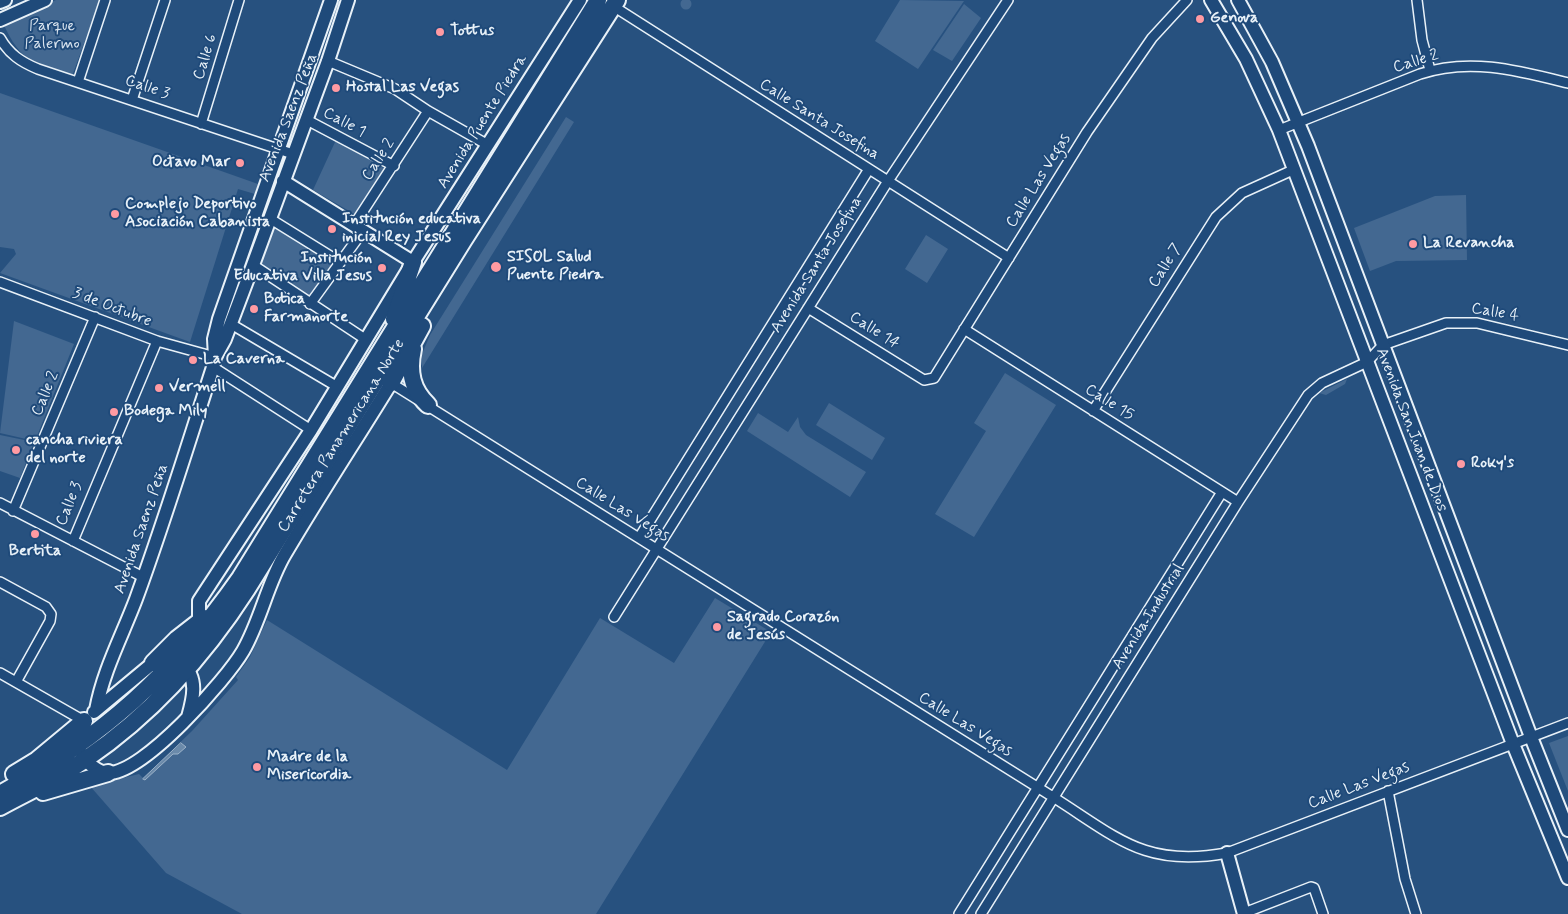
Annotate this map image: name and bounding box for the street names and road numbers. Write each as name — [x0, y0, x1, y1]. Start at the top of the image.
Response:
street label: Calle 6 — [190, 32, 222, 82]
street label: Calle 2 — [1391, 46, 1441, 78]
street label: Avenida Saenz Peña — [256, 51, 322, 185]
street label: Avenida Puente Piedra — [434, 51, 532, 193]
street label: Calle 3 — [122, 71, 172, 105]
street label: Calle Santa Josefina — [755, 75, 883, 165]
street label: Calle 1 — [319, 104, 369, 142]
street label: Calle Las Vegas — [1002, 130, 1076, 232]
street label: Calle 2 — [358, 135, 400, 185]
street label: Avenida Santa Josefina — [767, 193, 867, 337]
street label: Calle 7 — [1145, 240, 1187, 292]
street label: 3 de Octubre — [70, 284, 154, 332]
street label: Calle 4 — [1470, 299, 1520, 327]
street label: Calle 14 — [845, 308, 903, 354]
street label: Carretera Panamericana Norte — [274, 336, 410, 536]
street label: Avenida San Juan de Dios — [1371, 345, 1451, 515]
street label: Calle 2 — [28, 369, 64, 419]
street label: Calle 15 — [1081, 380, 1137, 426]
street label: Avenida Saenz Peña — [111, 461, 173, 597]
street label: Calle Las Vegas — [571, 473, 673, 547]
street label: Calle 3 — [52, 479, 88, 529]
street label: Avenida Industrial — [1109, 561, 1189, 673]
street label: Calle Las Vegas — [914, 688, 1016, 762]
street label: Calle Las Vegas — [1306, 758, 1412, 814]

